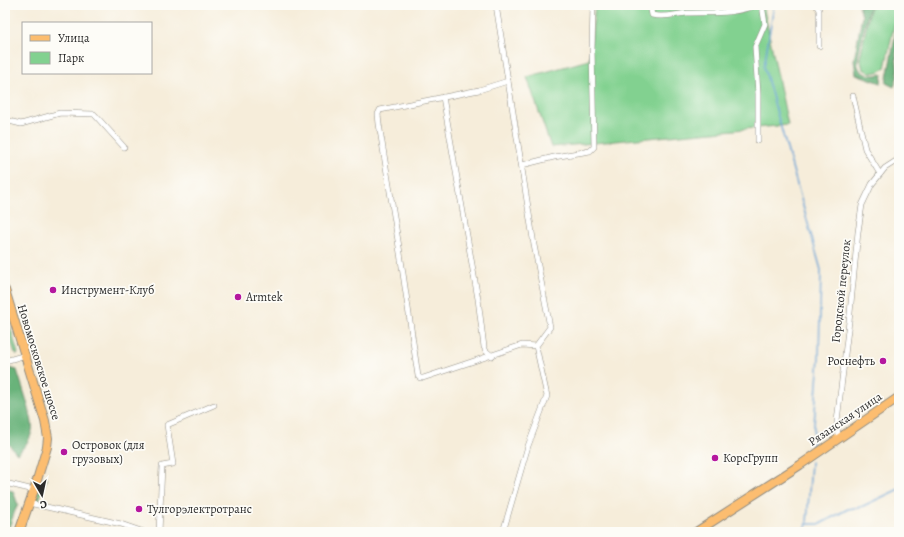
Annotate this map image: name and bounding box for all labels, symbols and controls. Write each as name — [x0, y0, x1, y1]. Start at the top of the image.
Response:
legend — [22, 22, 152, 74]
text: Улица — [58, 30, 90, 46]
text: Парк — [58, 50, 84, 66]
street label: Городской переулок — [828, 239, 854, 343]
place label: Инструмент-Клуб — [61, 282, 154, 298]
marker: Инструмент-Клуб — [48, 285, 58, 295]
place label: Armtek — [245, 289, 283, 305]
marker: Armtek — [233, 292, 243, 302]
street label: Новомосковское шоссе — [14, 302, 64, 422]
place label: Роснефть — [827, 353, 876, 369]
marker: Роснефть — [878, 356, 888, 366]
street label: Рязанская улица — [805, 388, 885, 450]
place label: Островок (для грузовых) — [72, 437, 145, 467]
marker: Островок (для грузовых) — [59, 447, 69, 457]
place label: КорсГрупп — [723, 450, 778, 466]
marker: КорсГрупп — [710, 453, 720, 463]
north arrow — [22, 475, 62, 515]
text: С — [39, 496, 48, 512]
place label: Тулгорэлектротранс — [147, 501, 252, 517]
marker: Тулгорэлектротранс — [134, 504, 144, 514]

